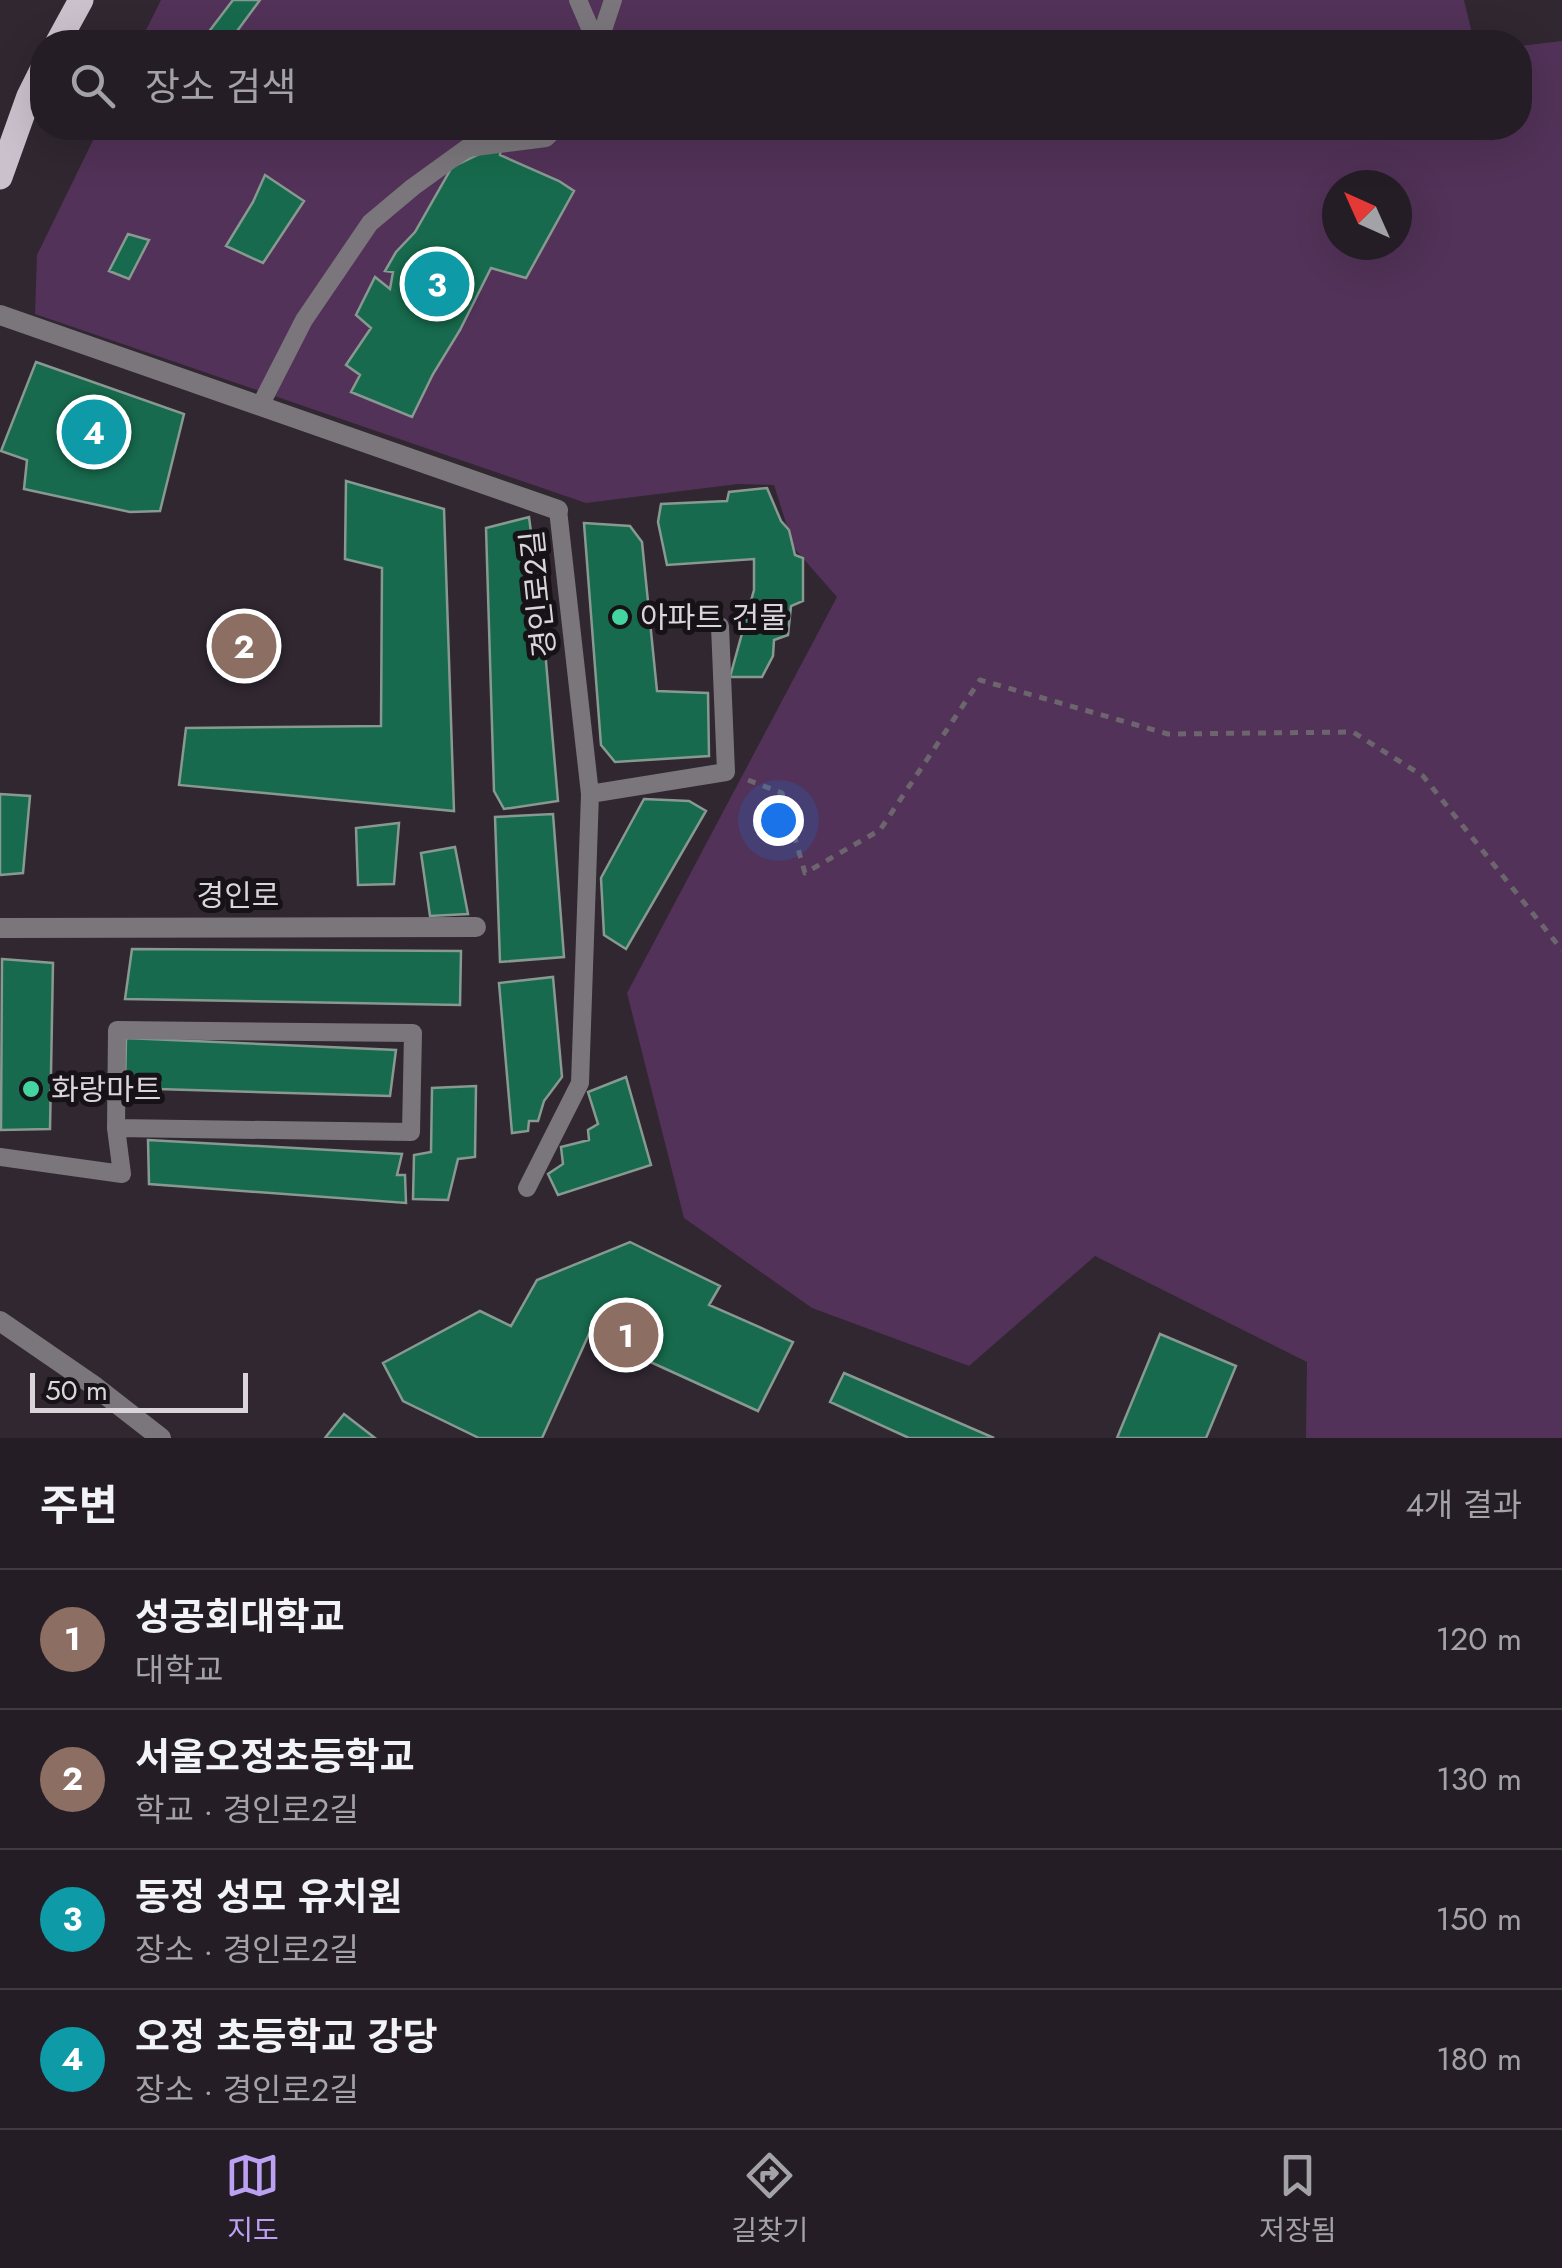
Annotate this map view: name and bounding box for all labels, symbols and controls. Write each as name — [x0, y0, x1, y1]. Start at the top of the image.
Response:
search box — [30, 30, 1532, 140]
icon: search — [65, 58, 120, 113]
text: 장소 검색 — [145, 59, 296, 114]
north arrow — [1322, 170, 1412, 260]
pin: 3 — [404, 246, 470, 322]
pin: 4 — [62, 394, 126, 470]
street label: 경인로2길 — [510, 528, 566, 660]
place label: 아파트 건물 — [640, 596, 787, 639]
marker: 아파트 건물 — [609, 606, 631, 628]
pin: 2 — [212, 608, 276, 684]
your location — [753, 795, 804, 846]
street label: 경인로 — [197, 874, 279, 917]
place label: 화랑마트 — [51, 1068, 161, 1111]
marker: 화랑마트 — [20, 1078, 42, 1100]
pin: 1 — [594, 1298, 658, 1372]
scale bar — [30, 1368, 248, 1412]
text: 50 m — [45, 1370, 108, 1411]
text: 주변 — [40, 1475, 117, 1536]
text: 4개 결과 — [1405, 1482, 1522, 1528]
text: 성공회대학교 — [135, 1589, 345, 1644]
text: 1 — [64, 1616, 81, 1662]
text: 120 m — [1436, 1616, 1522, 1662]
text: 대학교 — [135, 1647, 223, 1693]
text: 서울오정초등학교 — [135, 1729, 415, 1784]
text: 2 — [62, 1756, 83, 1802]
text: 130 m — [1436, 1756, 1522, 1802]
text: 학교 · 경인로2길 — [135, 1787, 359, 1833]
text: 동정 성모 유치원 — [135, 1869, 403, 1924]
text: 3 — [63, 1896, 82, 1942]
text: 150 m — [1436, 1896, 1522, 1942]
text: 장소 · 경인로2길 — [135, 1927, 359, 1973]
text: 오정 초등학교 강당 — [135, 2009, 437, 2064]
text: 4 — [61, 2036, 84, 2082]
text: 180 m — [1436, 2036, 1522, 2082]
text: 장소 · 경인로2길 — [135, 2067, 359, 2113]
tab: 지도 — [225, 2148, 280, 2251]
tab: 길찾기 — [731, 2148, 809, 2251]
tab: 저장됨 — [1259, 2148, 1337, 2251]

